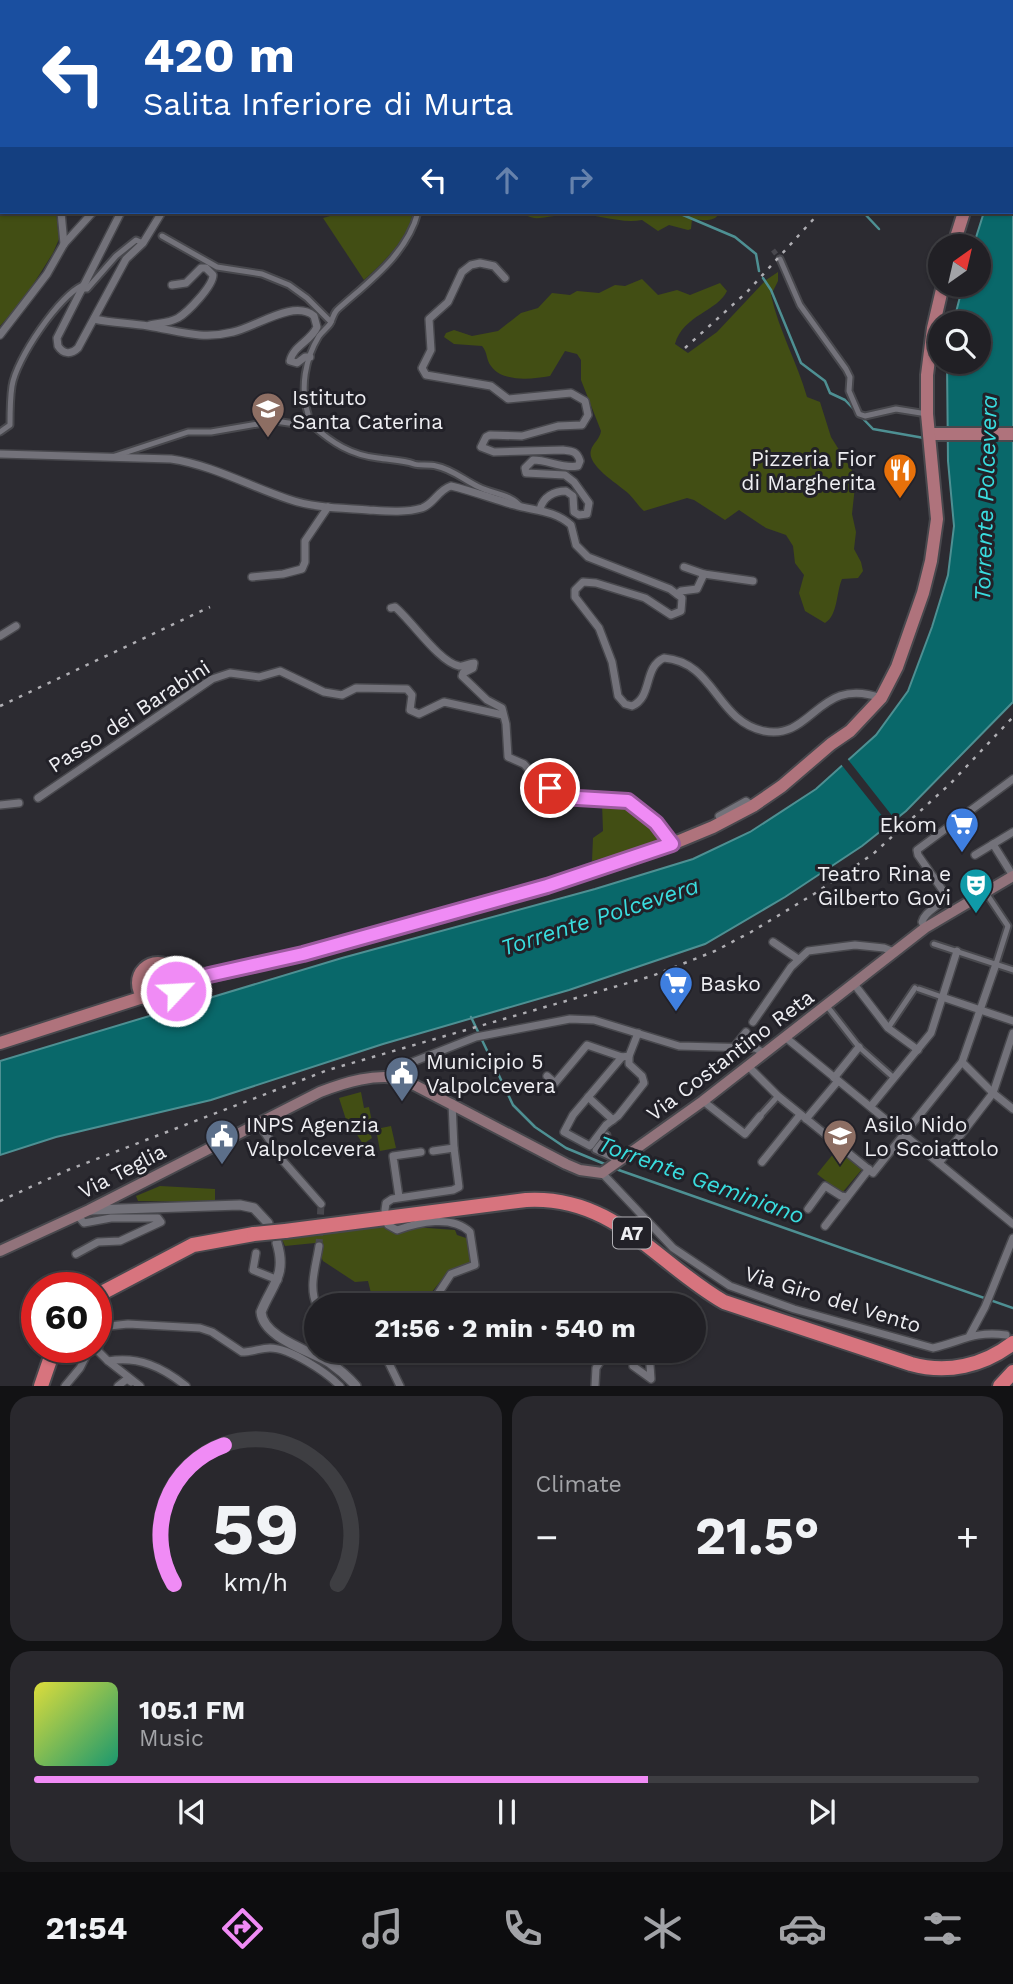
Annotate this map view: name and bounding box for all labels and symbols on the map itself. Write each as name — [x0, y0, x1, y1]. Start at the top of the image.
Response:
north arrow — [928, 234, 990, 298]
place label: Istituto Santa Caterina — [292, 385, 443, 434]
school or university icon: Istituto Santa Caterina — [249, 390, 287, 439]
water label: Torrente Polcevera — [969, 394, 1003, 602]
place label: Pizzeria Fior di Margherita — [741, 446, 876, 495]
restaurant icon: Pizzeria Fior di Margherita — [881, 451, 919, 500]
street label: Passo dei Barabini — [43, 654, 215, 778]
pin — [520, 758, 580, 818]
supermarket icon: Ekom — [943, 805, 981, 854]
place label: Ekom — [879, 812, 937, 837]
place label: Teatro Rina e Gilberto Govi — [817, 861, 951, 910]
theatre icon: Teatro Rina e Gilberto Govi — [957, 866, 995, 915]
water label: Torrente Polcevera — [498, 872, 702, 962]
position arrow — [139, 954, 213, 1028]
supermarket icon: Basko — [657, 964, 695, 1013]
place label: Basko — [700, 971, 761, 996]
street label: Via Costantino Reta — [642, 984, 819, 1126]
place label: Municipio 5 Valpolcevera — [426, 1049, 556, 1098]
public building icon: Municipio 5 Valpolcevera — [383, 1054, 421, 1103]
place label: INPS Agenzia Valpolcevera — [246, 1112, 379, 1161]
place label: Asilo Nido Lo Scoiattolo — [864, 1112, 999, 1161]
public building icon: INPS Agenzia Valpolcevera — [203, 1117, 241, 1166]
school or university icon: Asilo Nido Lo Scoiattolo — [821, 1117, 859, 1166]
water label: Torrente Geminiano — [594, 1130, 808, 1230]
street label: Via Teglia — [74, 1138, 170, 1204]
road number: A7 — [613, 1218, 651, 1248]
street label: Via Giro del Vento — [742, 1260, 924, 1338]
speed limit sign: 60 — [21, 1272, 112, 1363]

